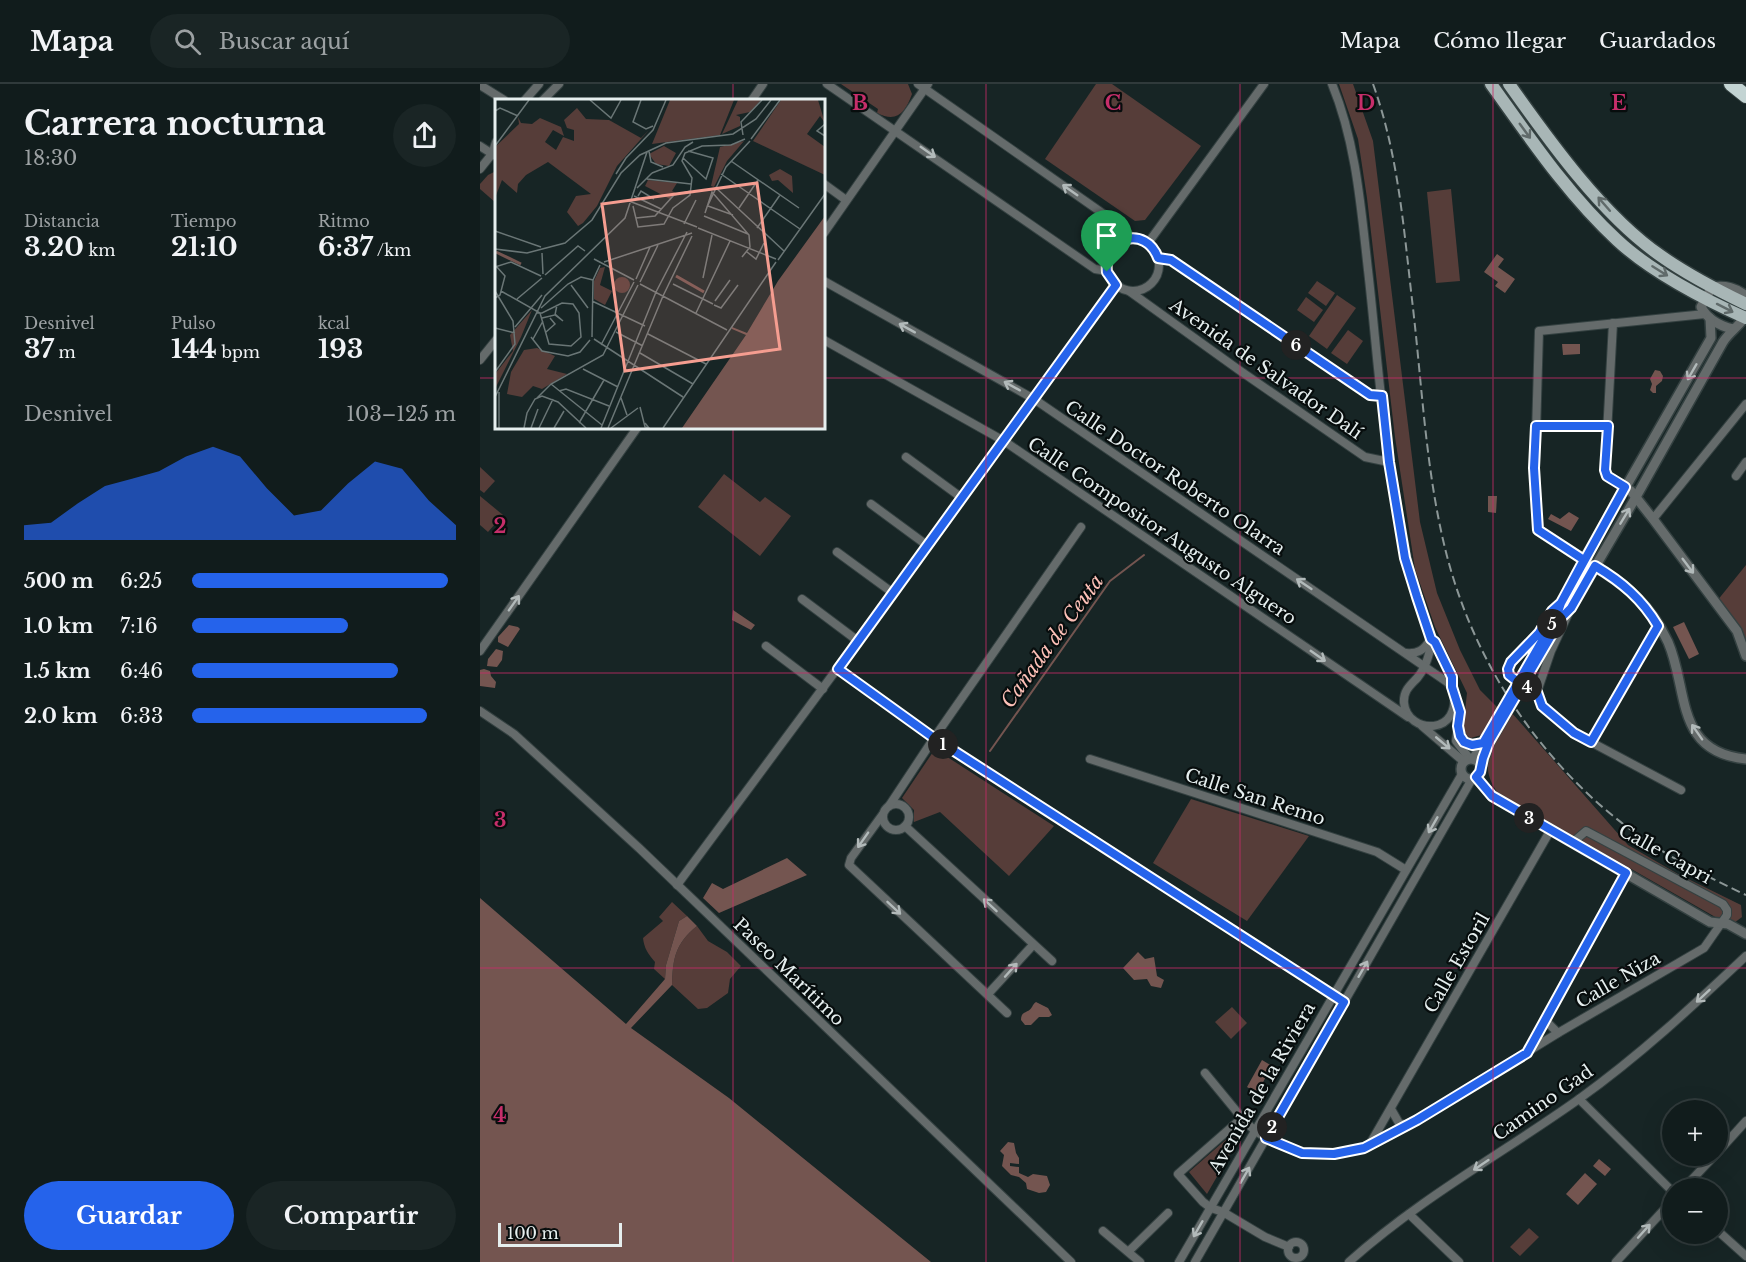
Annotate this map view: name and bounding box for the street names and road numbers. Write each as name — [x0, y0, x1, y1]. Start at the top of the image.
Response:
street label: Avenida de Salvador Dalí — [1165, 293, 1367, 444]
street label: Calle Doctor Roberto Olarra — [1061, 396, 1289, 560]
street label: Calle Compositor Augusto Alguero — [1023, 433, 1301, 629]
street label: Calle San Remo — [1182, 764, 1328, 830]
street label: Calle Capri — [1615, 819, 1715, 889]
street label: Calle Estoril — [1419, 909, 1495, 1017]
street label: Paseo Marítimo — [729, 913, 849, 1031]
street label: Calle Niza — [1572, 947, 1664, 1013]
street label: Avenida de la Riviera — [1203, 998, 1320, 1178]
street label: Camino Gad — [1489, 1060, 1597, 1146]

